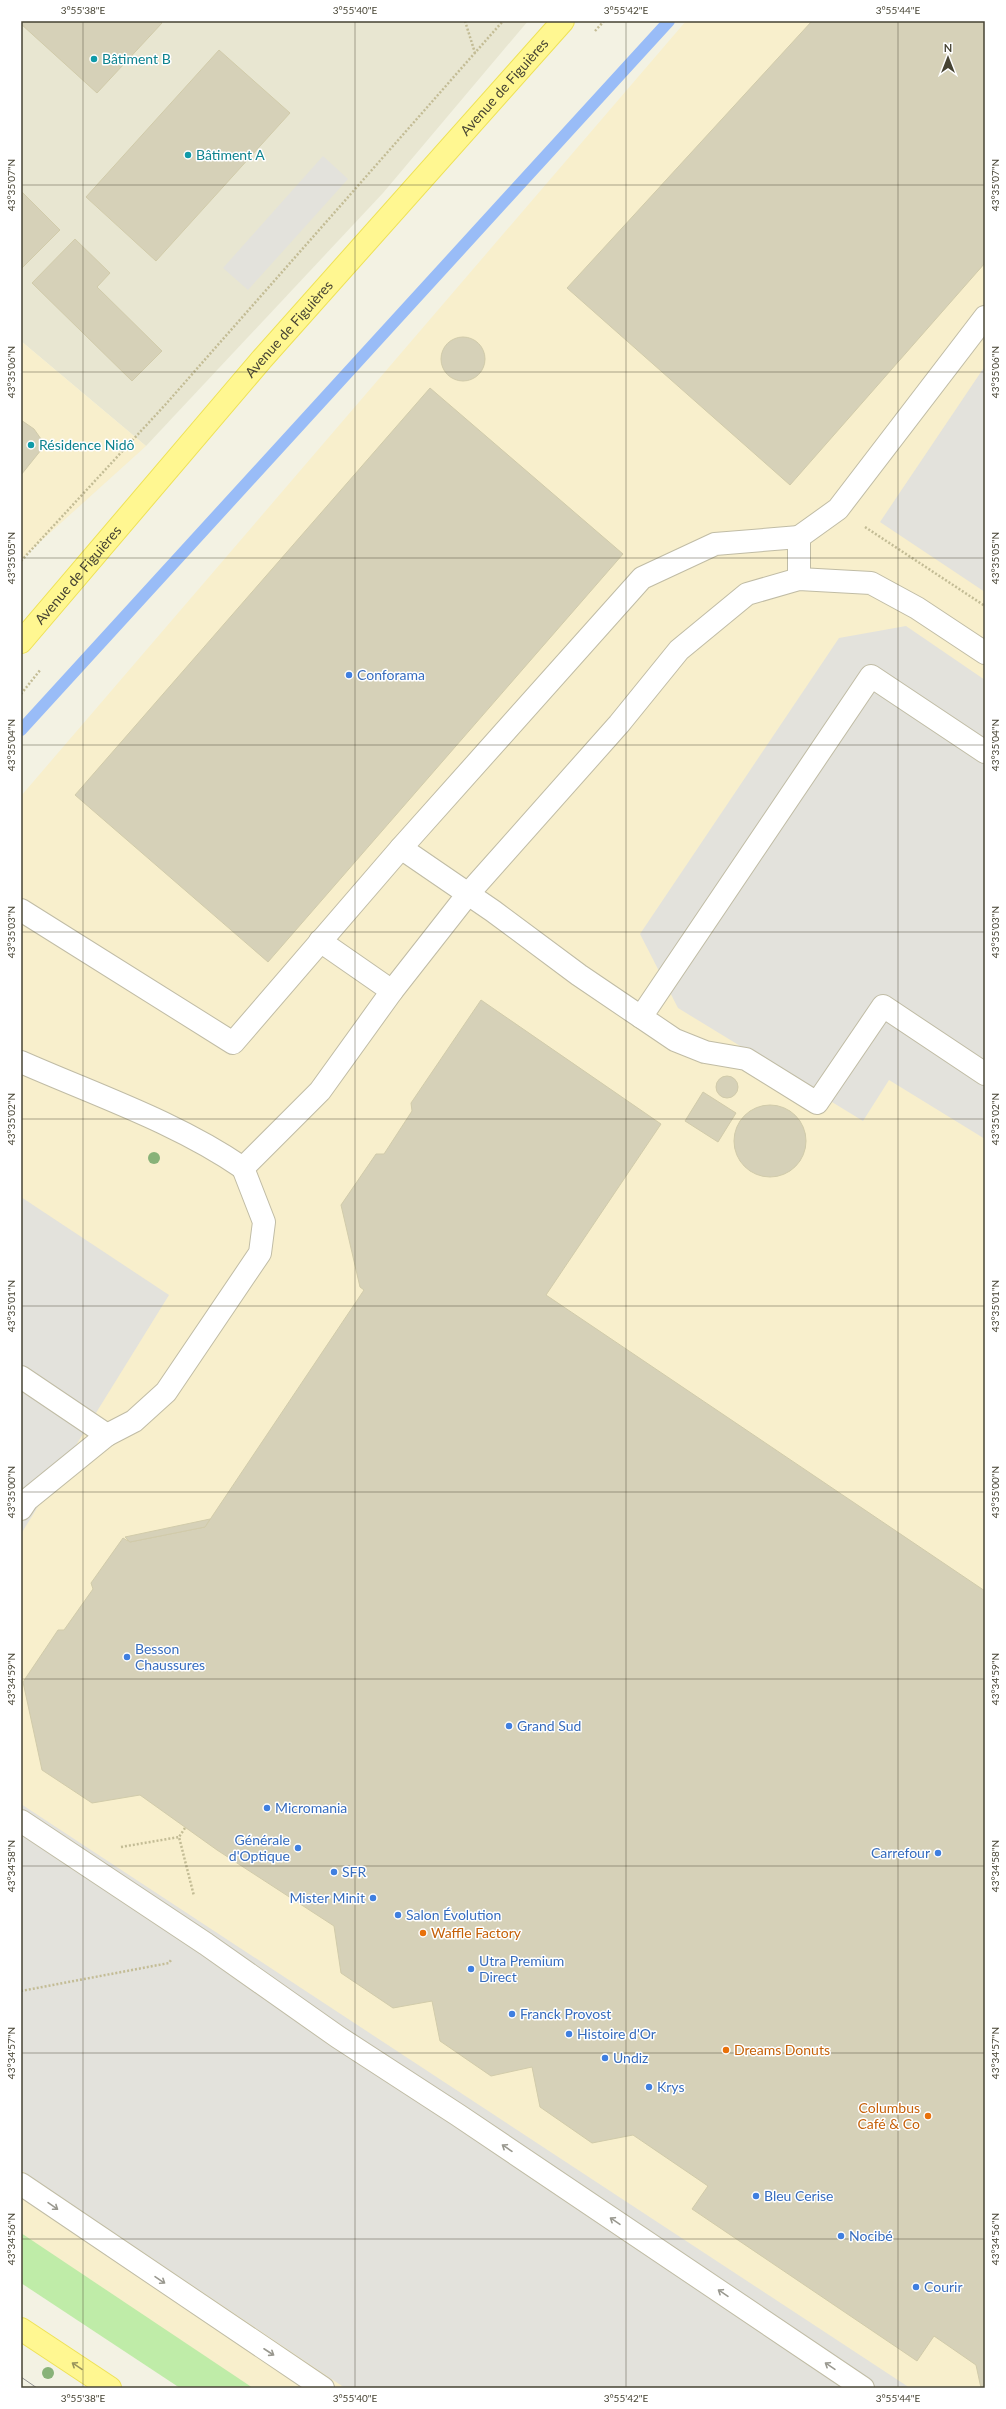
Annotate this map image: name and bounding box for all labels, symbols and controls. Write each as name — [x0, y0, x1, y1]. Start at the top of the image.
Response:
text: 3°55'38"E — [61, 4, 106, 16]
text: 3°55'40"E — [333, 4, 378, 16]
text: 3°55'42"E — [604, 4, 649, 16]
text: 3°55'44"E — [876, 4, 921, 16]
street label: Avenue de Figuières — [456, 35, 552, 139]
north arrow — [928, 38, 968, 78]
text: N — [944, 41, 952, 54]
place label: Bâtiment B — [102, 50, 171, 67]
marker: Bâtiment B — [89, 54, 99, 64]
place label: Bâtiment A — [196, 146, 265, 163]
marker: Bâtiment A — [183, 150, 193, 160]
text: 43°35'07"N — [5, 159, 17, 211]
text: 43°35'07"N — [989, 159, 1001, 211]
street label: Avenue de Figuières — [241, 277, 336, 381]
text: 43°35'06"N — [5, 346, 17, 398]
text: 43°35'06"N — [989, 346, 1001, 398]
place label: Résidence Nidô — [39, 436, 134, 453]
marker: Résidence Nidô — [26, 440, 36, 450]
street label: Avenue de Figuières — [31, 522, 124, 627]
text: 43°35'05"N — [5, 532, 17, 584]
text: 43°35'05"N — [989, 532, 1001, 584]
place label: Conforama — [357, 666, 425, 683]
marker: Conforama — [344, 670, 354, 680]
text: 43°35'04"N — [5, 719, 17, 771]
text: 43°35'04"N — [989, 719, 1001, 771]
text: 43°35'03"N — [5, 906, 17, 958]
text: 43°35'03"N — [989, 906, 1001, 958]
text: 43°35'02"N — [5, 1093, 17, 1145]
text: 43°35'02"N — [989, 1093, 1001, 1145]
text: 43°35'01"N — [5, 1280, 17, 1332]
text: 43°35'01"N — [989, 1280, 1001, 1332]
text: 43°35'00"N — [5, 1466, 17, 1518]
text: 43°35'00"N — [989, 1466, 1001, 1518]
place label: Besson Chaussures — [135, 1640, 205, 1673]
marker: Besson Chaussures — [122, 1652, 132, 1662]
text: 43°34'59"N — [5, 1653, 17, 1705]
text: 43°34'59"N — [989, 1653, 1001, 1705]
place label: Grand Sud — [517, 1717, 581, 1734]
marker: Grand Sud — [504, 1721, 514, 1731]
place label: Micromania — [275, 1799, 347, 1816]
marker: Micromania — [262, 1803, 272, 1813]
place label: Générale d'Optique — [229, 1831, 290, 1864]
text: 43°34'58"N — [5, 1840, 17, 1892]
text: 43°34'58"N — [989, 1840, 1001, 1892]
marker: Générale d'Optique — [293, 1843, 303, 1853]
place label: Carrefour — [871, 1844, 930, 1861]
marker: Carrefour — [933, 1848, 943, 1858]
place label: SFR — [342, 1863, 367, 1880]
marker: SFR — [329, 1867, 339, 1877]
place label: Mister Minit — [289, 1889, 365, 1906]
marker: Mister Minit — [368, 1893, 378, 1903]
place label: Salon Évolution — [406, 1906, 501, 1923]
marker: Salon Évolution — [393, 1910, 403, 1920]
place label: Waffle Factory — [431, 1924, 522, 1941]
marker: Waffle Factory — [418, 1928, 428, 1938]
place label: Utra Premium Direct — [479, 1952, 564, 1985]
marker: Utra Premium Direct — [466, 1964, 476, 1974]
place label: Franck Provost — [520, 2005, 611, 2022]
marker: Franck Provost — [507, 2009, 517, 2019]
place label: Histoire d'Or — [577, 2025, 656, 2042]
text: 43°34'57"N — [5, 2027, 17, 2079]
text: 43°34'57"N — [989, 2027, 1001, 2079]
marker: Histoire d'Or — [564, 2029, 574, 2039]
place label: Dreams Donuts — [734, 2041, 830, 2058]
marker: Dreams Donuts — [721, 2045, 731, 2055]
place label: Undiz — [613, 2049, 648, 2066]
marker: Undiz — [600, 2053, 610, 2063]
place label: Krys — [657, 2078, 685, 2095]
marker: Krys — [644, 2082, 654, 2092]
place label: Columbus Café & Co — [857, 2099, 920, 2132]
marker: Columbus Café & Co — [923, 2111, 933, 2121]
one-way arrow — [502, 2144, 513, 2152]
place label: Bleu Cerise — [764, 2187, 834, 2204]
marker: Bleu Cerise — [751, 2191, 761, 2201]
one-way arrow — [48, 2202, 59, 2210]
text: 43°34'56"N — [5, 2213, 17, 2265]
text: 43°34'56"N — [989, 2213, 1001, 2265]
one-way arrow — [610, 2217, 621, 2225]
place label: Nocibé — [849, 2227, 893, 2244]
marker: Nocibé — [836, 2231, 846, 2241]
one-way arrow — [154, 2276, 165, 2284]
place label: Courir — [924, 2278, 963, 2295]
marker: Courir — [911, 2282, 921, 2292]
one-way arrow — [718, 2289, 729, 2297]
one-way arrow — [263, 2348, 274, 2356]
one-way arrow — [72, 2362, 83, 2370]
one-way arrow — [825, 2362, 836, 2370]
text: 3°55'38"E — [61, 2392, 106, 2404]
text: 3°55'40"E — [333, 2392, 378, 2404]
text: 3°55'42"E — [604, 2392, 649, 2404]
text: 3°55'44"E — [876, 2392, 921, 2404]

